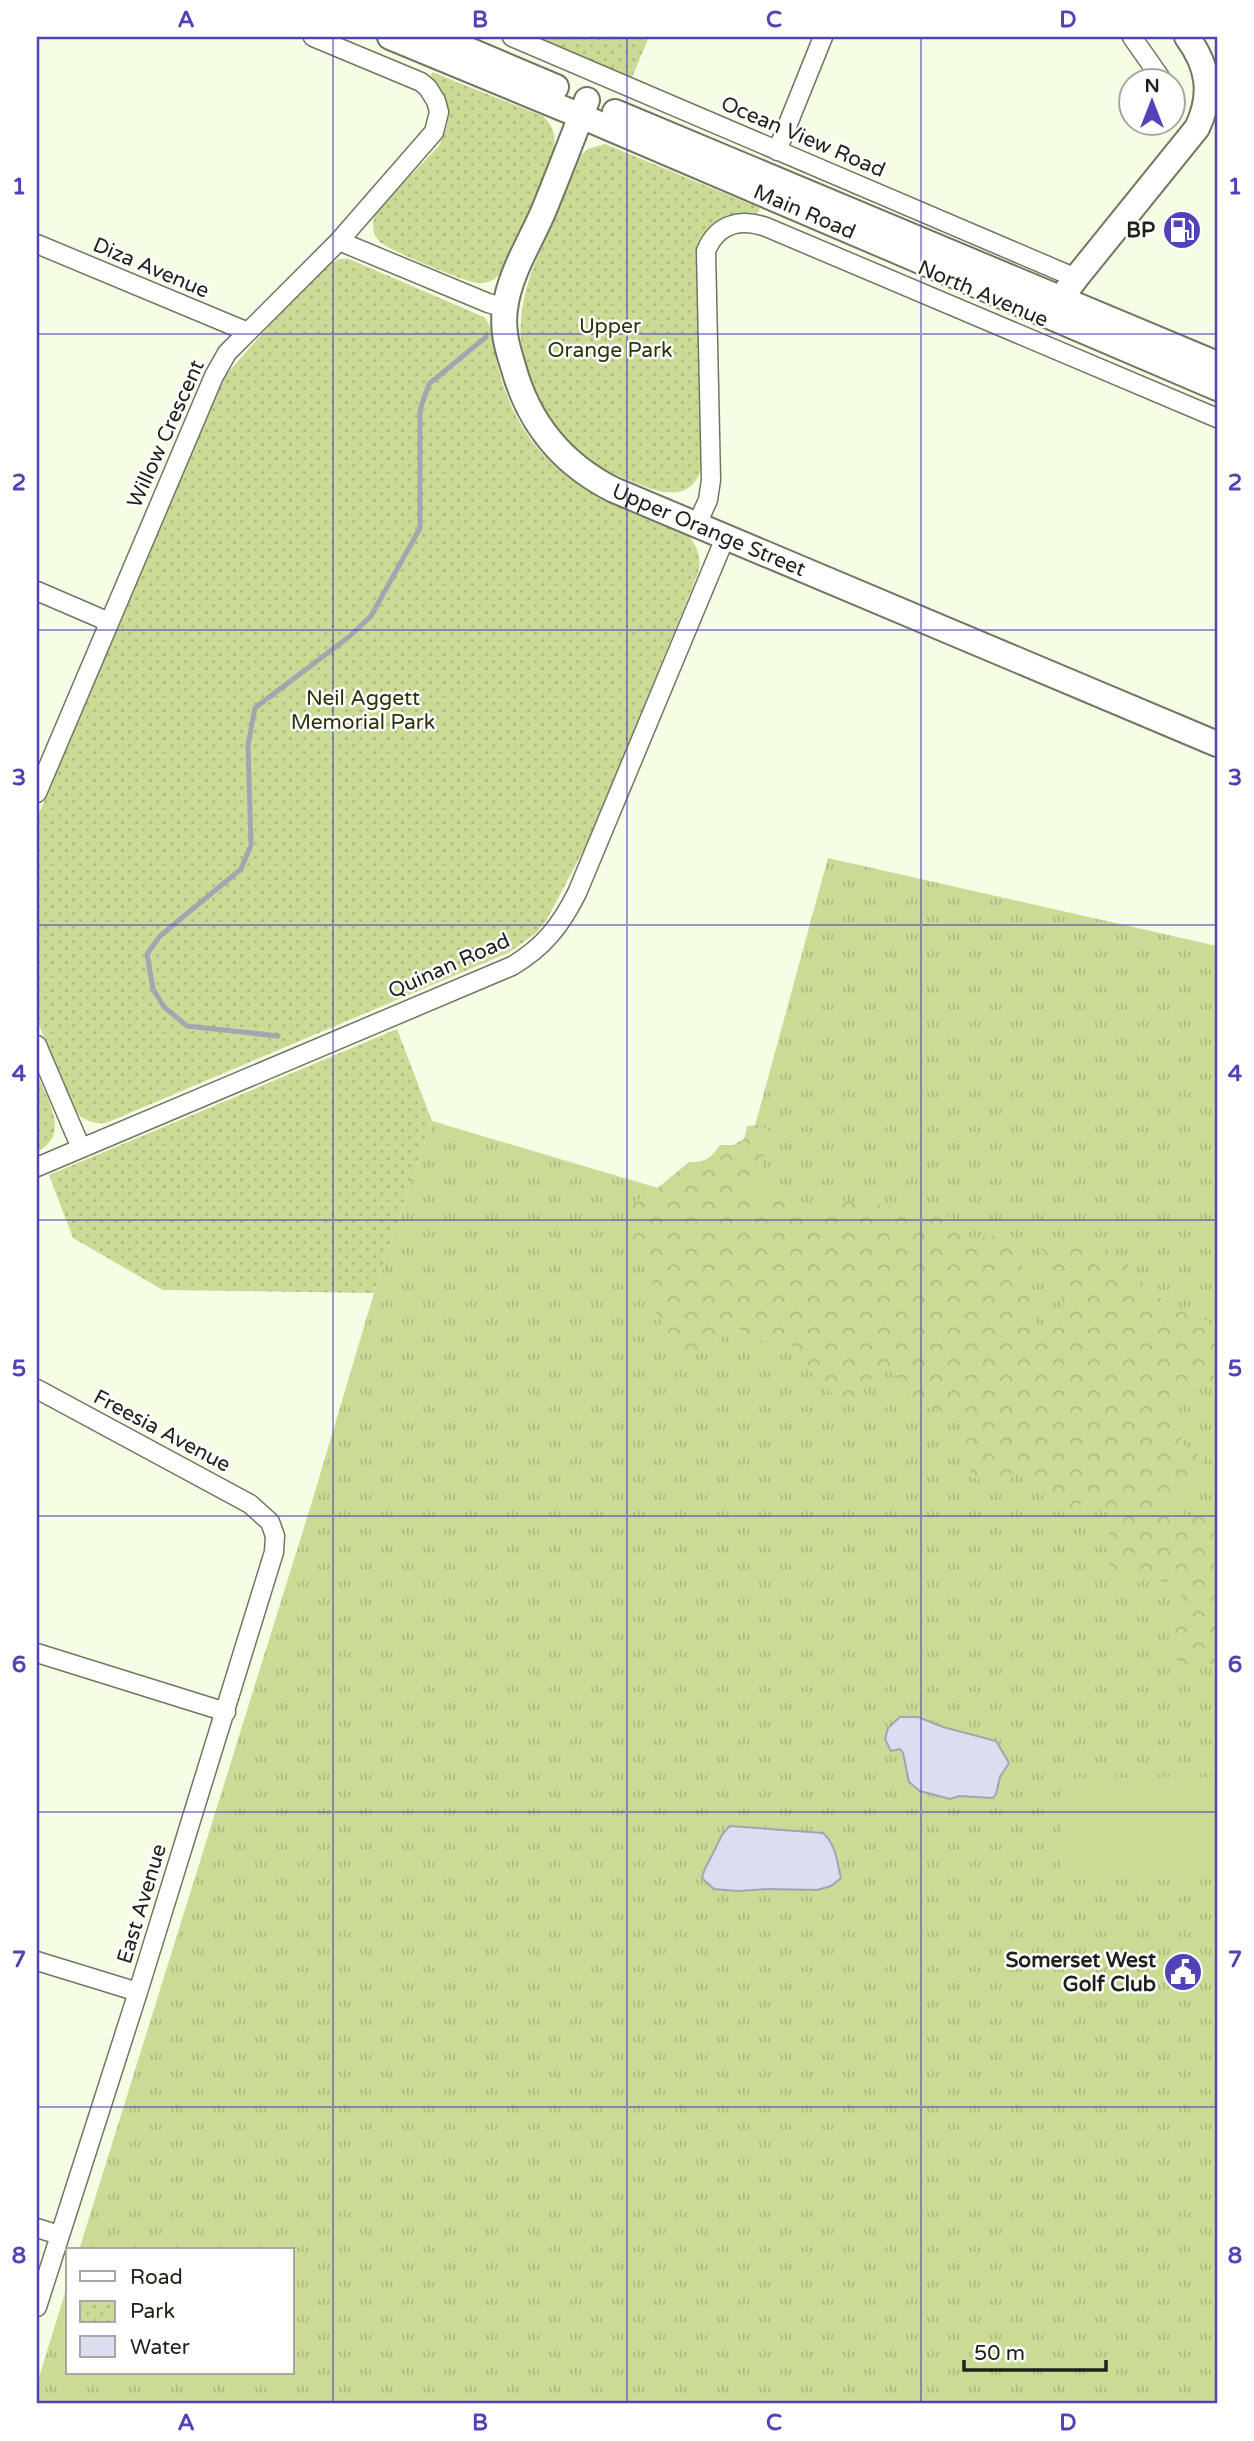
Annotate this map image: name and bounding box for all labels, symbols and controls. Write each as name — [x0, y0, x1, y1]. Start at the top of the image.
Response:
text: A — [177, 6, 195, 34]
text: B — [472, 6, 488, 34]
text: C — [766, 6, 782, 34]
text: D — [1059, 6, 1077, 34]
north arrow — [1118, 66, 1188, 136]
text: N — [1144, 75, 1160, 97]
street label: Ocean View Road — [717, 91, 889, 183]
text: 1 — [12, 173, 26, 201]
text: 1 — [1228, 173, 1242, 201]
street label: Main Road — [750, 179, 859, 244]
fuel station icon: BP — [1161, 209, 1203, 251]
place label: BP — [1126, 218, 1155, 243]
street label: Diza Avenue — [89, 232, 213, 304]
street label: North Avenue — [914, 255, 1052, 333]
park label: Upper Orange Park — [548, 314, 672, 363]
street label: Willow Crescent — [122, 356, 210, 512]
text: 2 — [12, 469, 26, 497]
text: 2 — [1228, 469, 1242, 497]
street label: Upper Orange Street — [608, 478, 809, 582]
park label: Neil Aggett Memorial Park — [291, 686, 435, 735]
text: 3 — [12, 764, 26, 792]
text: 3 — [1228, 764, 1242, 792]
street label: Quinan Road — [384, 928, 514, 1004]
text: 4 — [12, 1060, 27, 1088]
text: 4 — [1228, 1060, 1243, 1088]
text: 5 — [12, 1355, 26, 1383]
text: 5 — [1228, 1355, 1242, 1383]
street label: Freesia Avenue — [89, 1384, 235, 1478]
text: 6 — [12, 1651, 26, 1679]
text: 6 — [1228, 1651, 1242, 1679]
street label: East Avenue — [112, 1841, 172, 1967]
text: 7 — [12, 1946, 26, 1974]
text: 7 — [1228, 1946, 1242, 1974]
place label: Somerset West Golf Club — [1005, 1948, 1156, 1997]
public building icon: Somerset West Golf Club — [1162, 1951, 1204, 1993]
text: 8 — [12, 2242, 26, 2270]
text: 8 — [1228, 2242, 1242, 2270]
legend — [66, 2248, 294, 2374]
text: Road — [130, 2265, 183, 2290]
text: Park — [130, 2299, 175, 2324]
scale bar — [964, 2329, 1105, 2373]
text: Water — [130, 2335, 190, 2360]
text: 50 m — [974, 2341, 1025, 2366]
text: A — [177, 2409, 195, 2437]
text: B — [472, 2409, 488, 2437]
text: C — [766, 2409, 782, 2437]
text: D — [1059, 2409, 1077, 2437]

